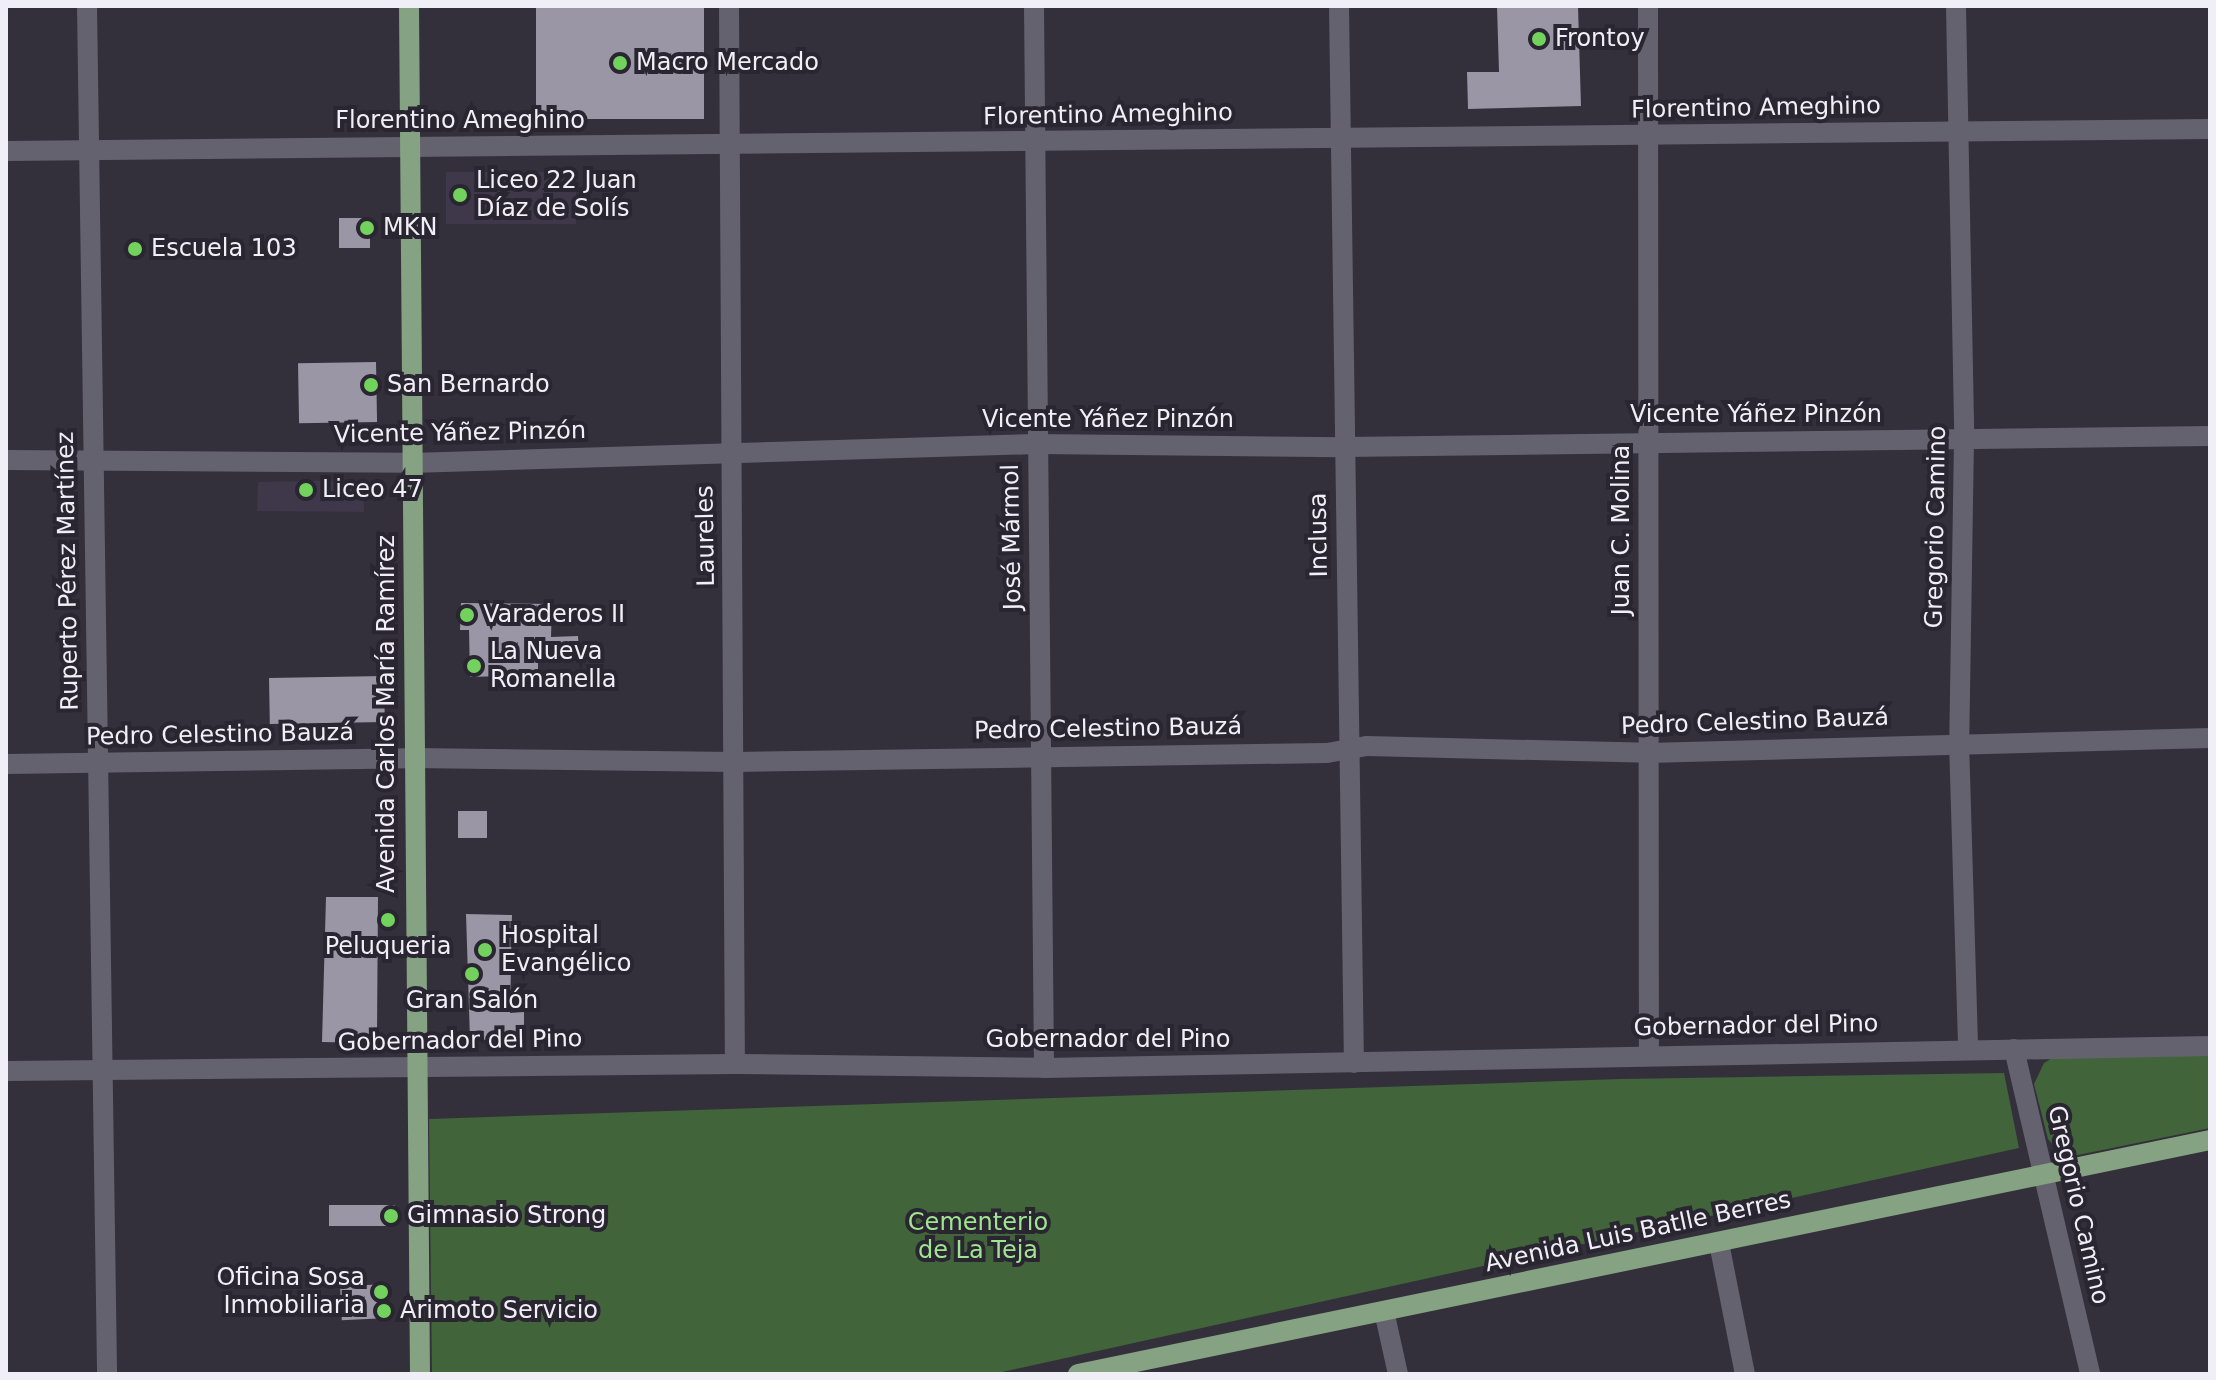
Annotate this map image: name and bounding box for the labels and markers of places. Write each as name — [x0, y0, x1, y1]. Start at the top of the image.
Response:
place label: Frontoy — [1555, 25, 1645, 53]
marker: Frontoy — [1530, 30, 1548, 48]
place label: Macro Mercado — [636, 49, 819, 77]
marker: Macro Mercado — [611, 54, 629, 72]
place label: Liceo 22 Juan Díaz de Solís — [476, 167, 637, 223]
marker: Liceo 22 Juan Díaz de Solís — [451, 186, 469, 204]
place label: MKN — [383, 214, 437, 242]
marker: MKN — [358, 219, 376, 237]
place label: Escuela 103 — [151, 235, 297, 263]
marker: Escuela 103 — [126, 240, 144, 258]
place label: San Bernardo — [387, 371, 550, 399]
marker: San Bernardo — [362, 376, 380, 394]
place label: Liceo 47 — [322, 476, 423, 504]
marker: Liceo 47 — [297, 481, 315, 499]
place label: Varaderos II — [483, 601, 625, 629]
marker: Varaderos II — [458, 606, 476, 624]
place label: La Nueva Romanella — [490, 638, 616, 694]
marker: La Nueva Romanella — [465, 657, 483, 675]
marker: Peluqueria — [379, 911, 397, 929]
place label: Hospital Evangélico — [501, 922, 632, 978]
place label: Peluqueria — [325, 933, 451, 961]
marker: Hospital Evangélico — [476, 941, 494, 959]
marker: Gran Salón — [463, 965, 481, 983]
place label: Gran Salón — [406, 987, 538, 1015]
place label: Gimnasio Strong — [407, 1202, 606, 1230]
marker: Gimnasio Strong — [382, 1207, 400, 1225]
place label: Oficina Sosa Inmobiliaria — [216, 1264, 365, 1320]
marker: Oficina Sosa Inmobiliaria — [372, 1283, 390, 1301]
place label: Arimoto Servicio — [400, 1297, 598, 1325]
marker: Arimoto Servicio — [375, 1302, 393, 1320]

